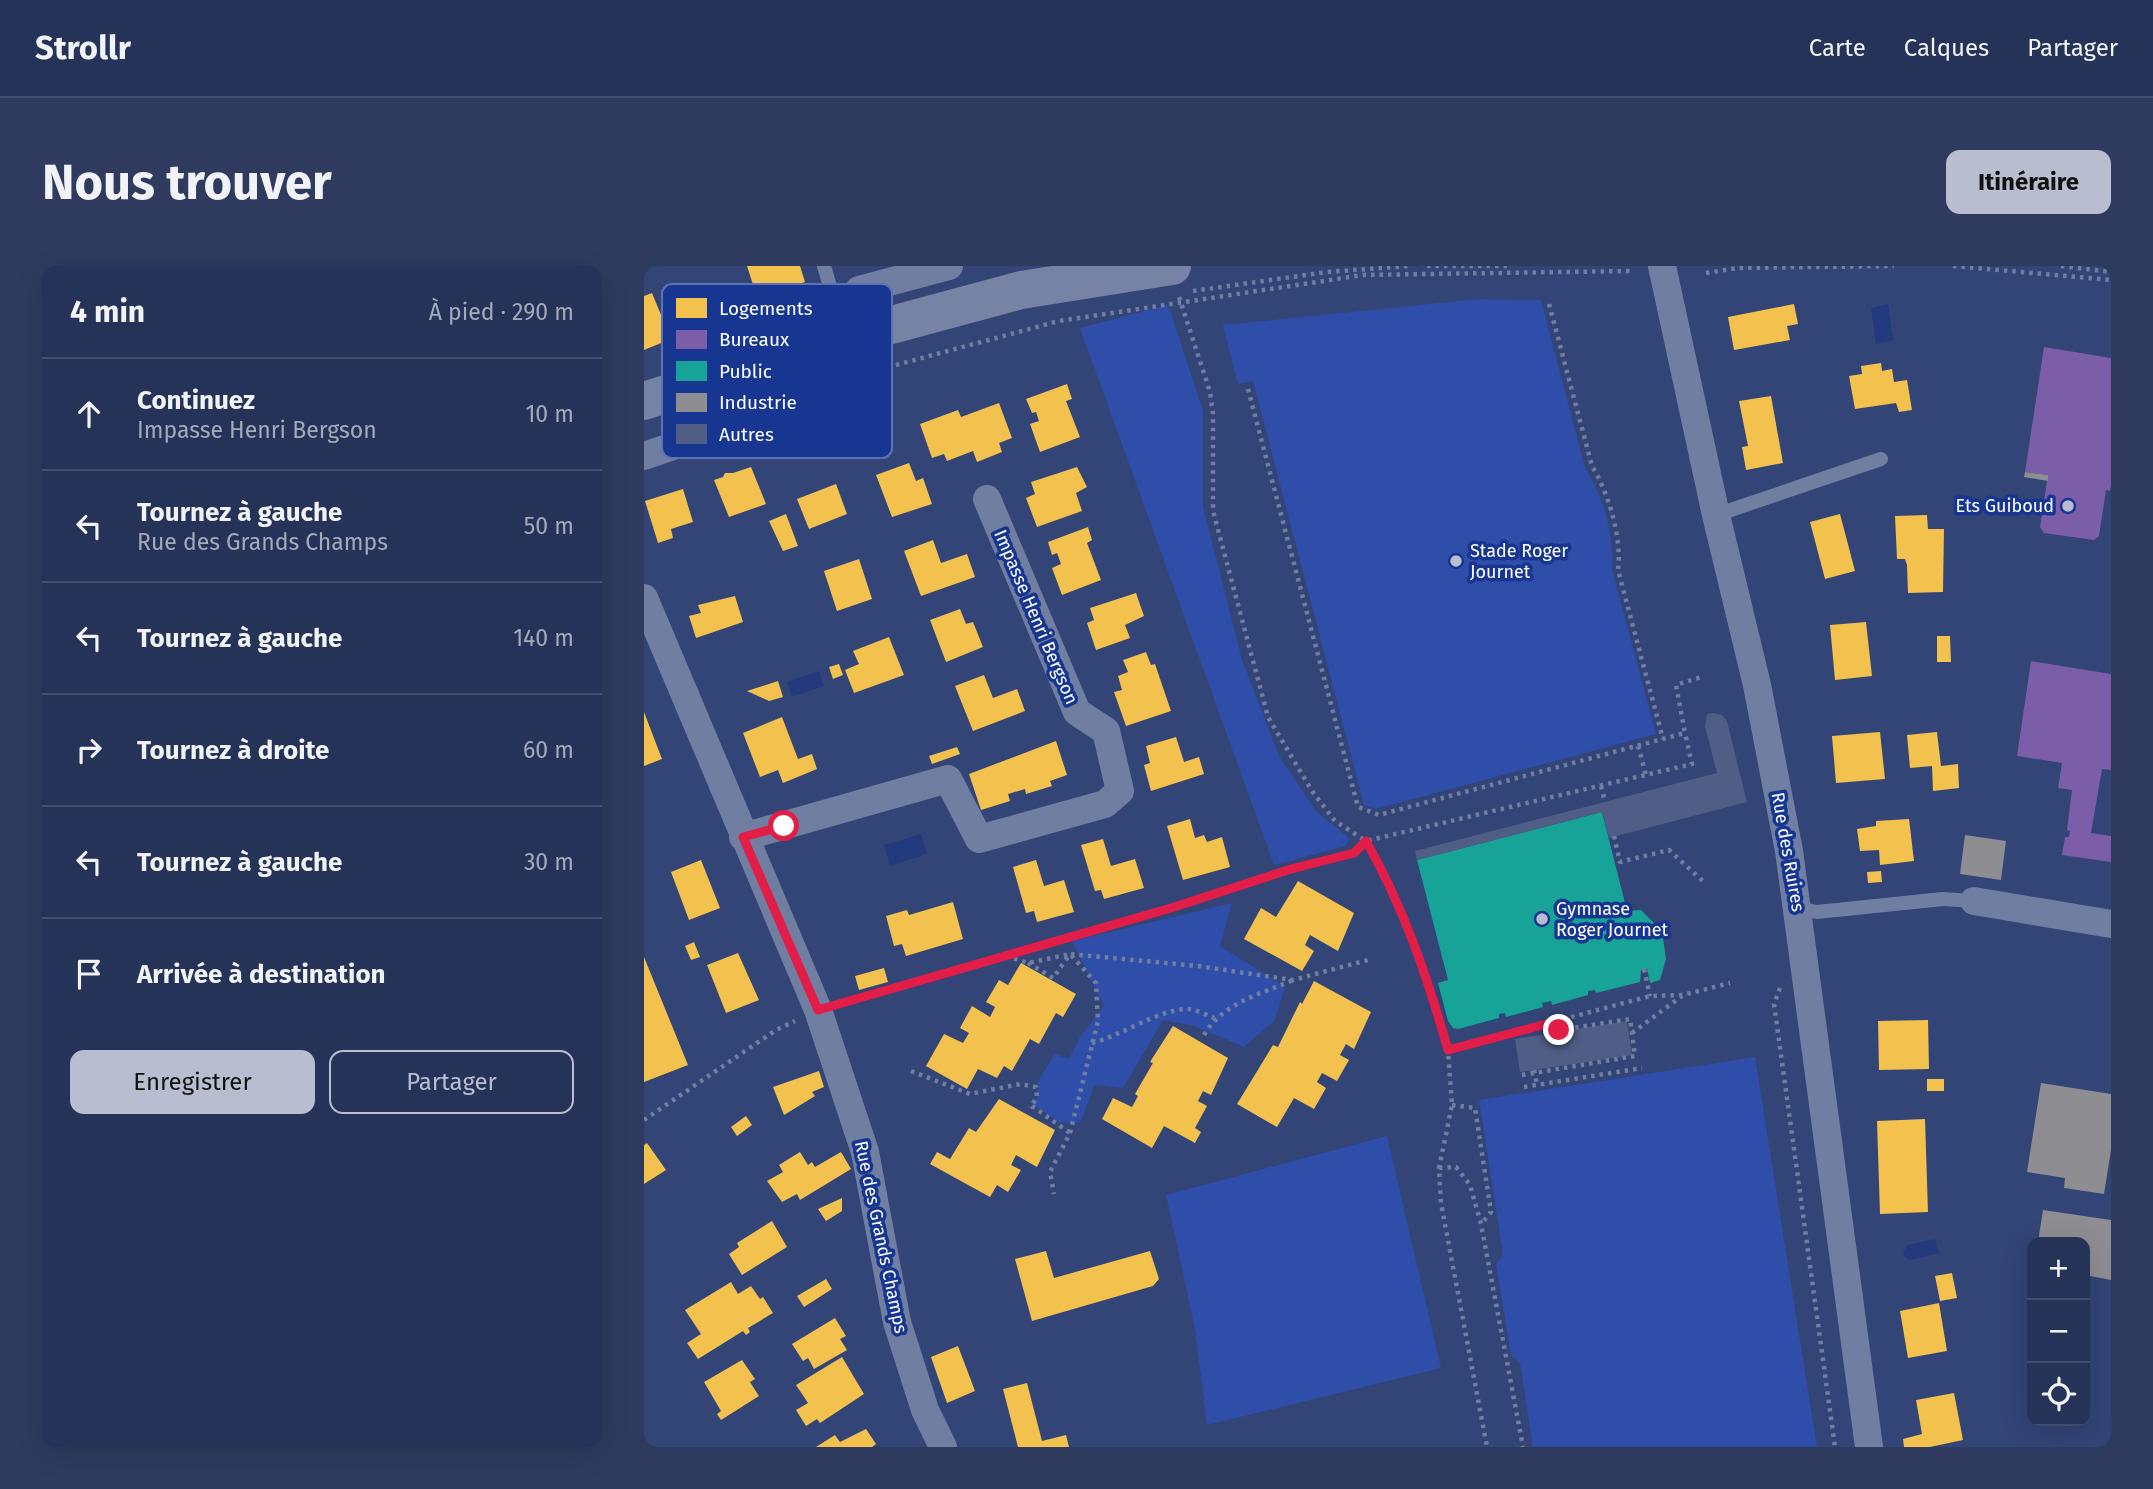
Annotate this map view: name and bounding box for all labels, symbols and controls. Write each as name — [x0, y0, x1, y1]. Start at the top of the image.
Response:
text: Strollr — [35, 28, 131, 68]
text: Carte — [1809, 34, 1866, 62]
text: Calques — [1904, 34, 1989, 62]
text: Partager — [2027, 34, 2118, 62]
button: Itinéraire — [1946, 150, 2111, 214]
text: Nous trouver — [42, 153, 332, 212]
legend — [662, 284, 892, 458]
text: 4 min — [70, 294, 145, 330]
text: Logements — [719, 297, 813, 320]
text: À pied · 290 m — [429, 298, 574, 326]
text: Bureaux — [719, 328, 790, 351]
text: Public — [719, 360, 772, 383]
text: Continuez — [137, 385, 255, 416]
text: Industrie — [719, 391, 797, 414]
icon: ahead — [70, 395, 108, 433]
text: 10 m — [525, 400, 574, 428]
text: Impasse Henri Bergson — [137, 416, 377, 444]
text: Autres — [719, 423, 774, 446]
place label: Ets Guiboud — [1956, 495, 2054, 517]
text: Tournez à gauche — [137, 497, 342, 528]
marker: Ets Guiboud — [2060, 498, 2076, 514]
icon: left — [70, 507, 108, 545]
text: 50 m — [524, 512, 574, 540]
street label: Impasse Henri Bergson — [989, 526, 1083, 708]
text: Rue des Grands Champs — [137, 528, 388, 556]
place label: Stade Roger Journet — [1470, 540, 1568, 583]
marker: Stade Roger Journet — [1448, 553, 1464, 569]
icon: left — [70, 619, 108, 657]
text: Tournez à gauche — [137, 623, 342, 654]
text: 140 m — [513, 624, 574, 652]
icon: right — [70, 731, 108, 769]
text: Tournez à droite — [137, 735, 329, 766]
text: 60 m — [523, 736, 574, 764]
street label: Rue des Ruires — [1767, 791, 1809, 913]
route start — [768, 810, 799, 841]
icon: left — [70, 843, 108, 881]
text: Tournez à gauche — [137, 847, 342, 878]
text: 30 m — [524, 848, 574, 876]
place label: Gymnase Roger Journet — [1556, 898, 1669, 941]
marker: Gymnase Roger Journet — [1534, 911, 1550, 927]
icon: arrive — [70, 955, 108, 993]
text: Arrivée à destination — [137, 959, 386, 990]
route end — [1543, 1014, 1574, 1045]
button: Enregistrer — [70, 1050, 315, 1114]
button: Partager — [329, 1050, 574, 1114]
street label: Rue des Grands Champs — [850, 1139, 912, 1335]
map controls — [2027, 1237, 2090, 1426]
button: + — [2027, 1237, 2090, 1300]
button: − — [2027, 1300, 2090, 1363]
button: locate — [2027, 1363, 2090, 1426]

